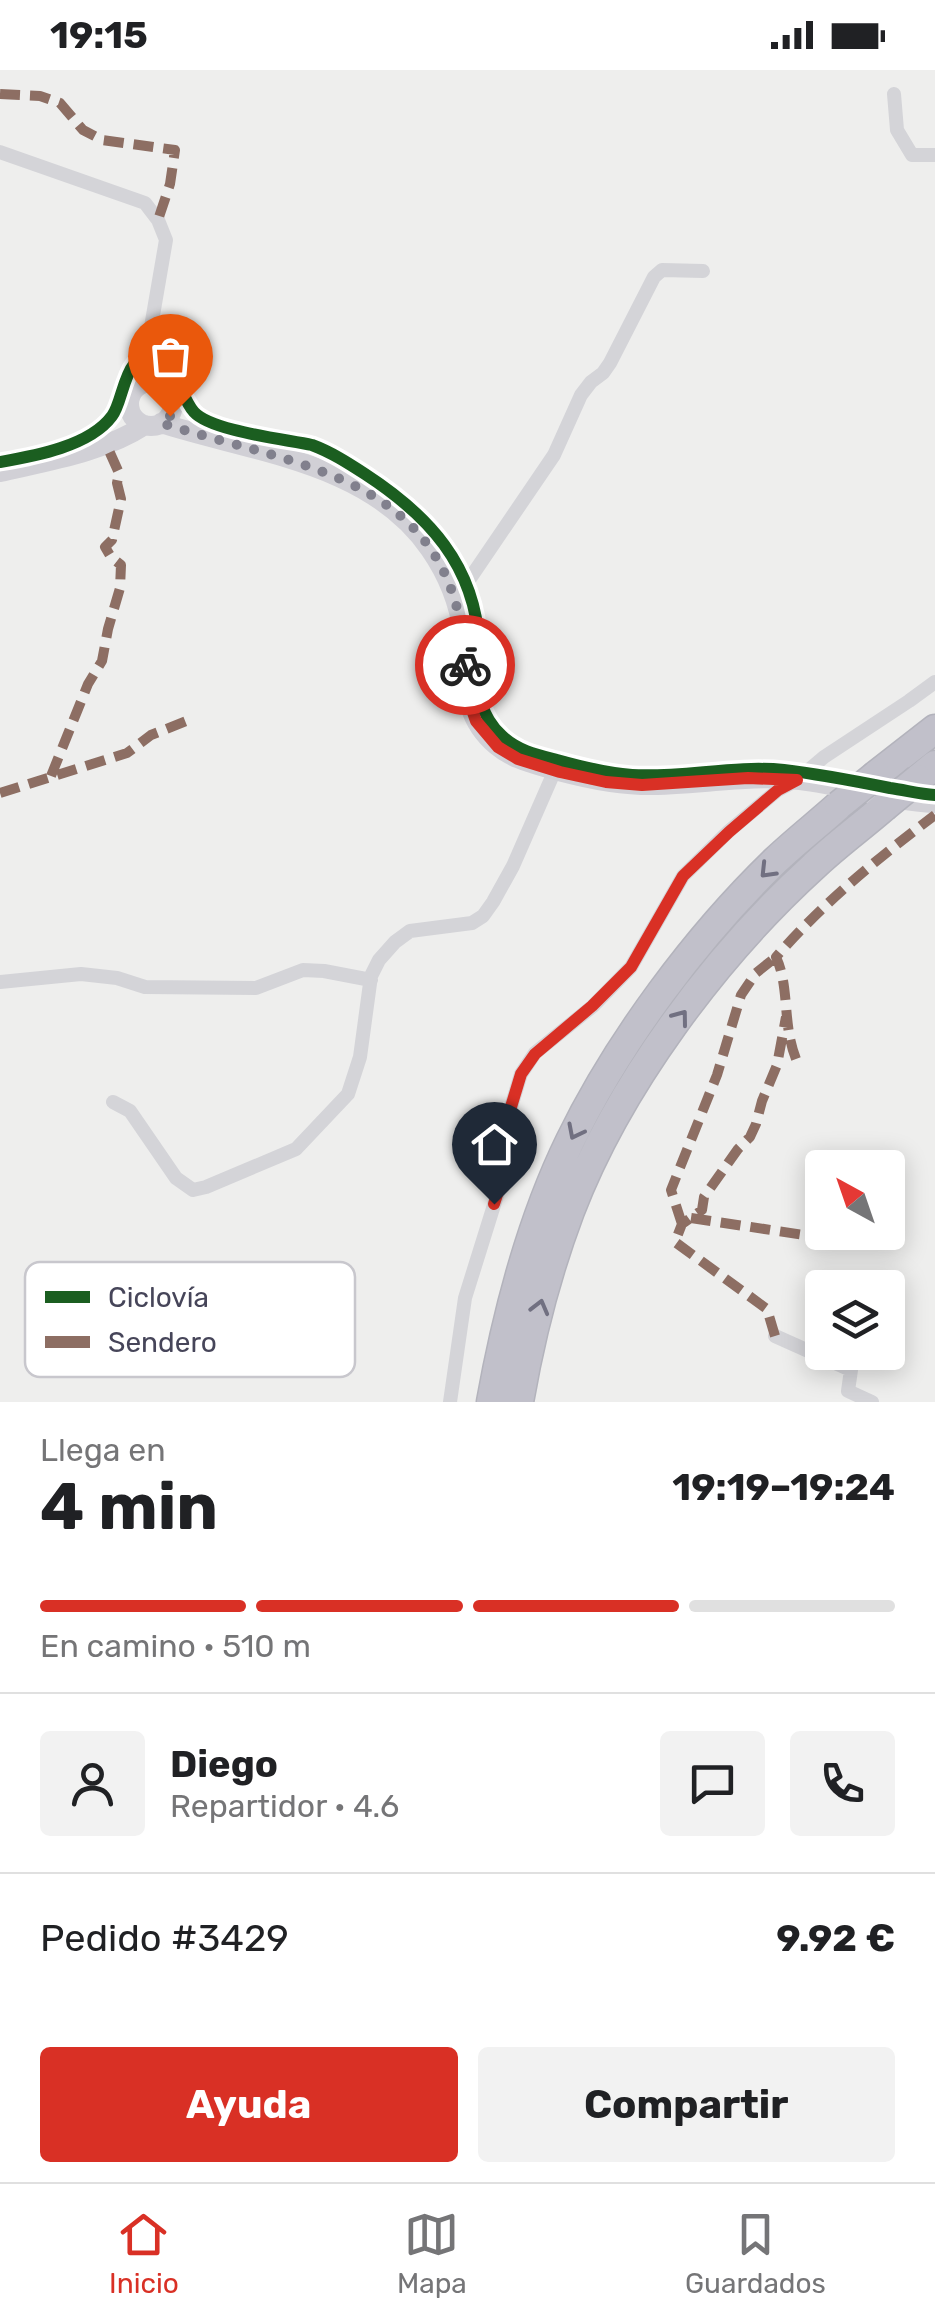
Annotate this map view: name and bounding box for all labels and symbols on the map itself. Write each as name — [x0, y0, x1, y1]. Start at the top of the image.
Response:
pin — [128, 314, 213, 417]
courier — [415, 615, 515, 715]
one-way arrow — [760, 859, 778, 877]
one-way arrow — [670, 1010, 687, 1028]
pin — [452, 1102, 537, 1205]
one-way arrow — [568, 1121, 587, 1139]
north arrow — [805, 1150, 905, 1250]
legend — [25, 1262, 355, 1377]
text: Ciclovía — [108, 1281, 209, 1314]
one-way arrow — [529, 1299, 550, 1316]
text: Sendero — [108, 1326, 217, 1359]

